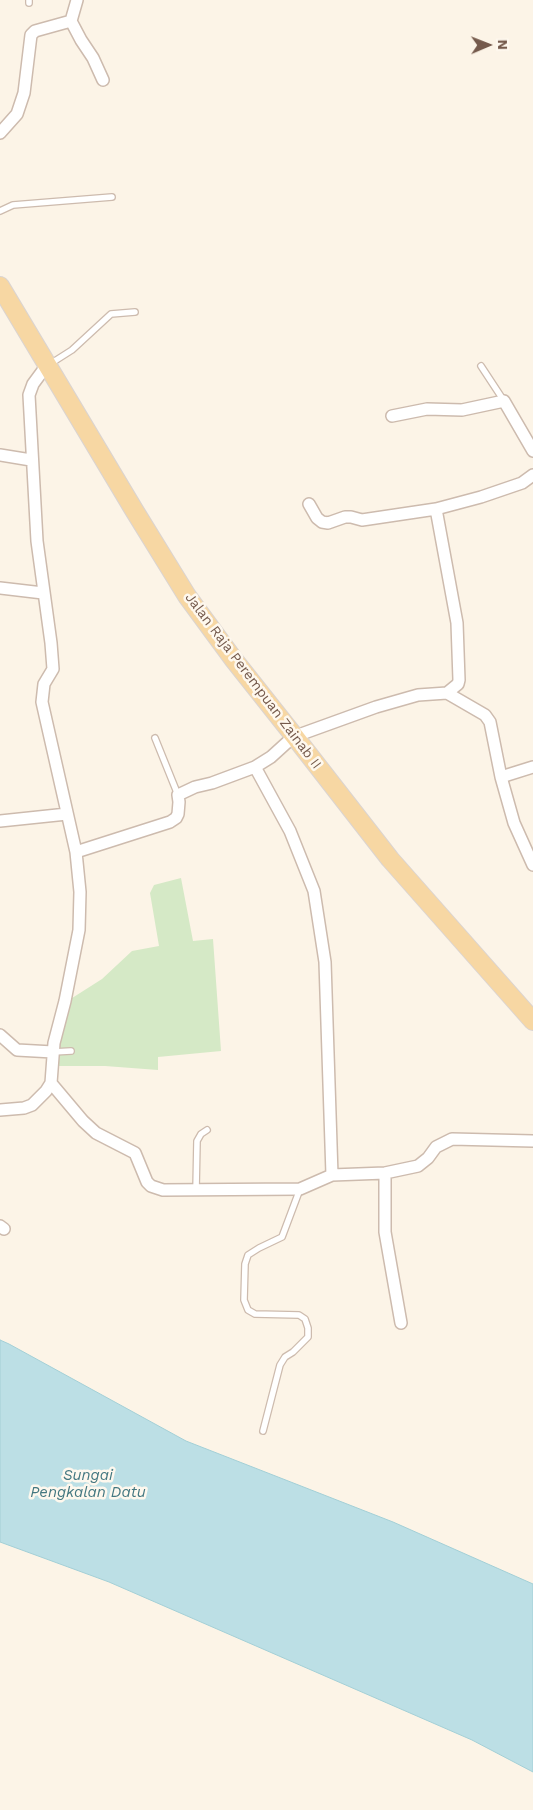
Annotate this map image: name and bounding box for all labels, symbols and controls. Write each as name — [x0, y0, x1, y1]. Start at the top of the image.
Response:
north arrow — [463, 20, 513, 70]
text: N — [495, 39, 511, 50]
street label: Jalan Raja Perempuan Zainab II — [181, 590, 325, 772]
water label: Sungai Pengkalan Datu — [30, 1467, 146, 1502]

